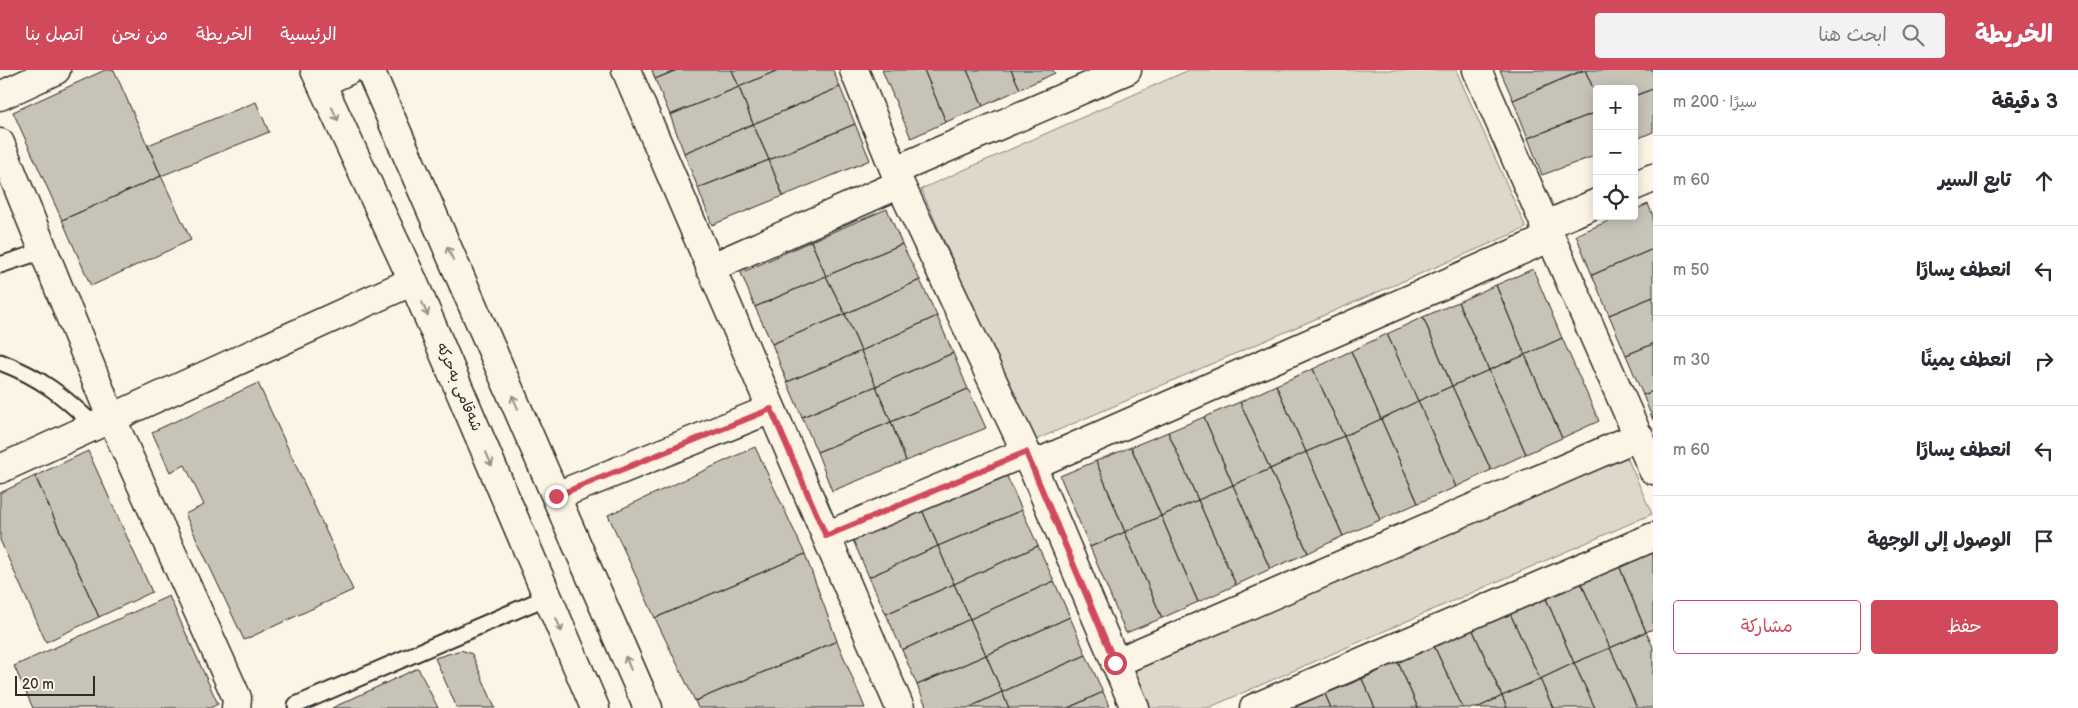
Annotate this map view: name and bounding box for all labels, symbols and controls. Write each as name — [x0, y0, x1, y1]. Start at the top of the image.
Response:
search box — [1595, 13, 1945, 58]
text: الخريطة — [1975, 20, 2053, 49]
icon: search — [1899, 21, 1927, 49]
text: اتصل بنا — [25, 24, 84, 45]
text: من نحن — [112, 24, 168, 45]
text: الخريطة — [196, 24, 252, 45]
text: الرئيسية — [280, 24, 337, 45]
text: ابحث هنا — [1818, 24, 1887, 47]
map controls — [1593, 85, 1638, 220]
button: + — [1593, 85, 1638, 130]
text: 3 دقيقة — [1992, 89, 2058, 114]
text: سيرًا · 200 m — [1673, 93, 1757, 112]
one-way arrow — [331, 106, 341, 121]
button: − — [1593, 130, 1638, 175]
icon: ahead — [2030, 167, 2058, 195]
text: تابع السير — [1938, 169, 2011, 192]
text: 60 m — [1673, 171, 1710, 190]
button: locate — [1593, 175, 1638, 220]
one-way arrow — [444, 246, 454, 261]
icon: left — [2030, 257, 2058, 285]
text: انعطف يسارًا — [1916, 259, 2011, 282]
text: 50 m — [1673, 261, 1709, 280]
one-way arrow — [421, 301, 431, 316]
street label: شەقامی بەحرکە — [432, 340, 486, 434]
icon: right — [2030, 347, 2058, 375]
text: انعطف يمينًا — [1921, 349, 2011, 372]
text: 30 m — [1673, 351, 1710, 370]
one-way arrow — [509, 395, 519, 410]
icon: left — [2030, 437, 2058, 465]
text: انعطف يسارًا — [1916, 439, 2011, 462]
text: 60 m — [1673, 441, 1710, 460]
one-way arrow — [485, 451, 494, 466]
route end — [545, 485, 568, 508]
icon: arrive — [2030, 527, 2058, 555]
text: الوصول إلى الوجهة — [1867, 529, 2011, 552]
button: مشاركة — [1673, 600, 1861, 654]
button: حفظ — [1871, 600, 2058, 654]
one-way arrow — [555, 617, 565, 632]
route start — [1104, 652, 1127, 675]
one-way arrow — [623, 656, 633, 671]
scale bar — [15, 673, 95, 696]
text: 20 m — [22, 676, 54, 693]

